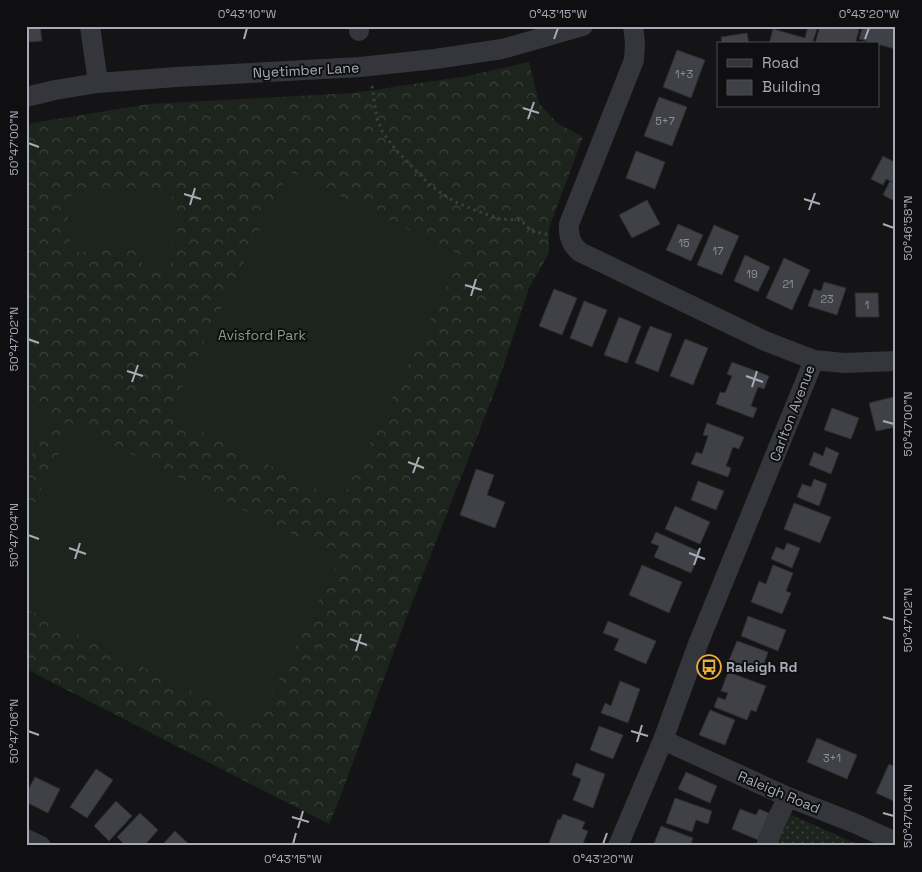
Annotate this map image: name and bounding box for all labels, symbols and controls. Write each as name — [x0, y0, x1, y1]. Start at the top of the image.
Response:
text: 0°43'10"W — [218, 6, 277, 22]
text: 0°43'15"W — [529, 6, 587, 22]
text: 0°43'20"W — [839, 6, 900, 22]
legend — [717, 42, 880, 108]
text: Road — [762, 53, 799, 72]
street label: Nyetimber Lane — [252, 58, 360, 82]
house number: 1+3 — [675, 67, 693, 81]
text: Building — [762, 77, 821, 96]
text: 50°47'00"N — [6, 111, 22, 175]
house number: 5+7 — [655, 114, 675, 128]
text: 50°46'58"N — [900, 195, 916, 261]
house number: 15 — [678, 236, 690, 250]
house number: 17 — [713, 244, 723, 258]
house number: 19 — [746, 267, 758, 281]
house number: 21 — [782, 277, 794, 291]
house number: 23 — [820, 292, 834, 306]
house number: 1 — [865, 298, 869, 312]
text: 50°47'02"N — [6, 307, 22, 371]
park label: Avisford Park — [218, 326, 306, 344]
street label: Carlton Avenue — [765, 362, 819, 464]
text: 50°47'00"N — [900, 392, 916, 456]
text: 50°47'04"N — [6, 503, 22, 567]
text: 50°47'02"N — [900, 588, 916, 652]
bus stop icon: Raleigh Rd — [696, 654, 722, 680]
place label: Raleigh Rd — [726, 658, 797, 676]
text: 50°47'06"N — [6, 699, 22, 763]
house number: 3+1 — [823, 751, 841, 765]
street label: Raleigh Road — [735, 767, 823, 817]
text: 50°47'04"N — [900, 784, 916, 848]
text: 0°43'15"W — [264, 851, 322, 867]
text: 0°43'20"W — [573, 851, 634, 867]

